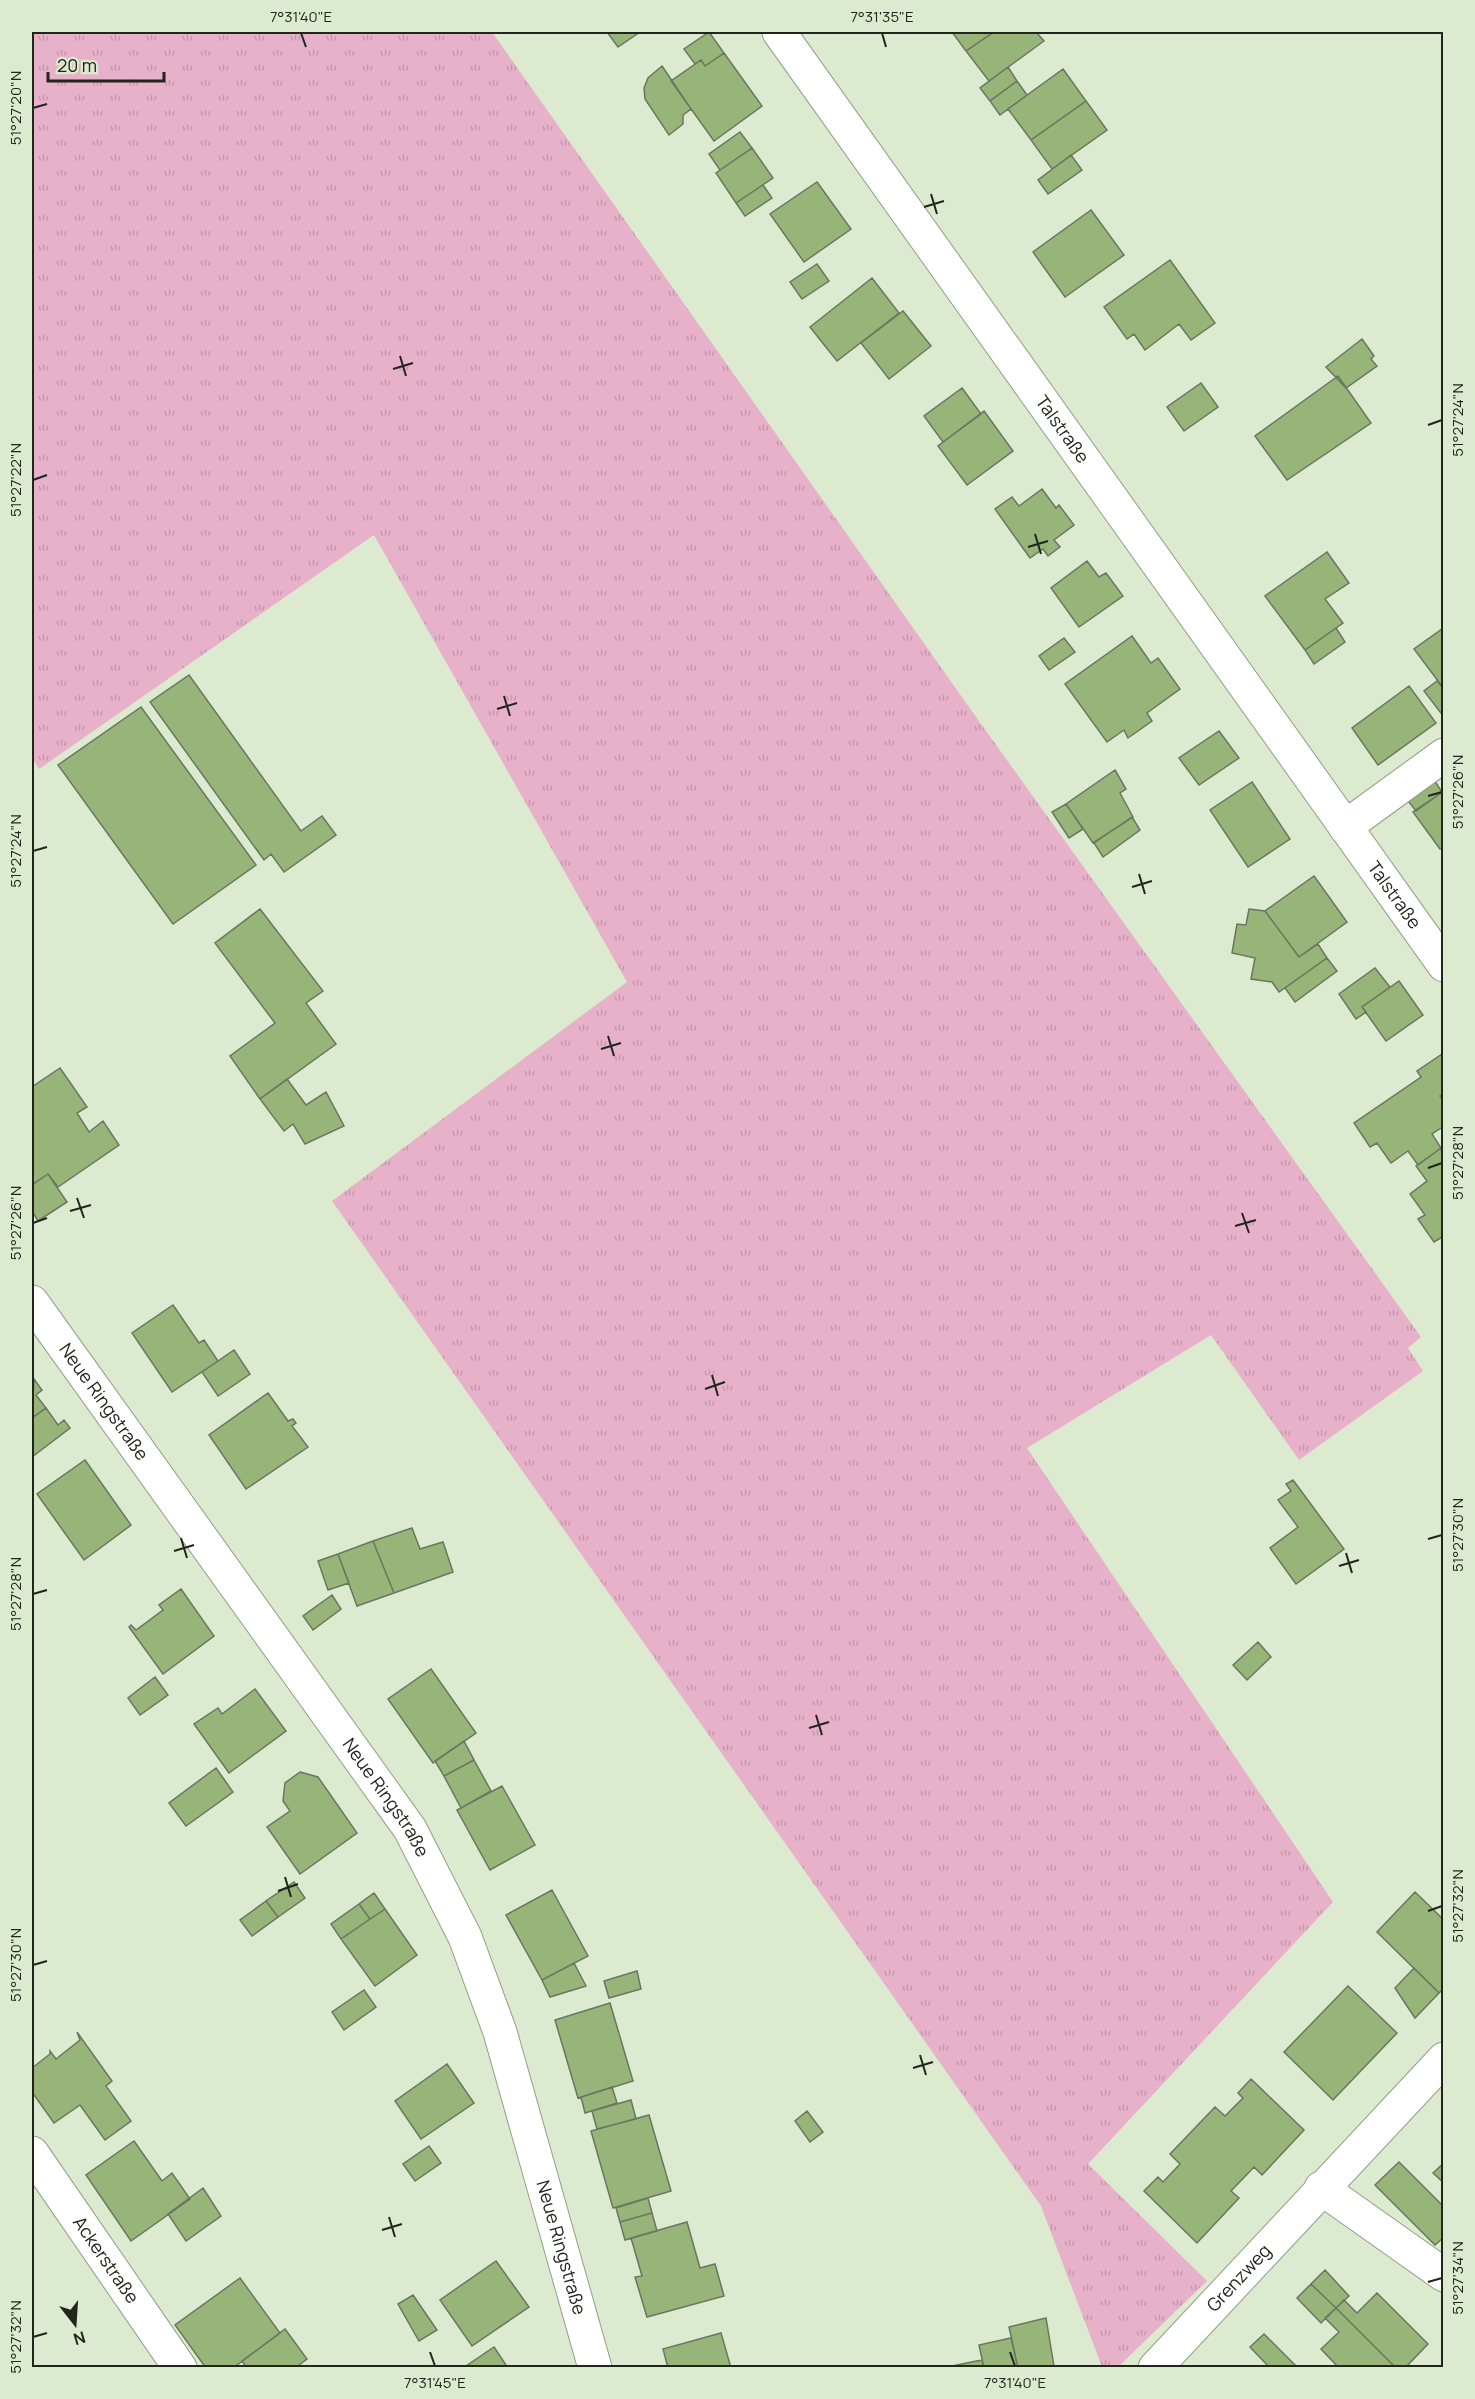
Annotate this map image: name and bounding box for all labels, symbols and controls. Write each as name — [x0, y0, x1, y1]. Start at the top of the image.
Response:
text: 7°31'40"E — [270, 6, 332, 27]
text: 7°31'35"E — [850, 6, 914, 27]
scale bar — [48, 45, 164, 83]
text: 20 m — [57, 53, 97, 77]
text: 51°27'20"N — [5, 71, 26, 145]
text: 51°27'24"N — [1447, 383, 1468, 457]
street label: Talstraße — [1031, 390, 1095, 467]
text: 51°27'22"N — [5, 443, 26, 517]
text: 51°27'26"N — [1447, 755, 1468, 829]
text: 51°27'24"N — [5, 814, 26, 888]
street label: Talstraße — [1363, 856, 1427, 933]
text: 51°27'28"N — [1447, 1126, 1468, 1200]
text: 51°27'26"N — [5, 1186, 26, 1260]
street label: Neue Ringstraße — [54, 1338, 155, 1465]
text: 51°27'30"N — [1447, 1498, 1468, 1572]
text: 51°27'28"N — [5, 1557, 26, 1631]
street label: Neue Ringstraße — [338, 1733, 435, 1861]
text: 51°27'32"N — [1447, 1869, 1468, 1943]
text: 51°27'30"N — [5, 1928, 26, 2002]
street label: Neue Ringstraße — [531, 2177, 592, 2317]
street label: Ackerstraße — [68, 2211, 145, 2308]
street label: Grenzweg — [1201, 2239, 1276, 2316]
text: 51°27'34"N — [1447, 2241, 1468, 2315]
north arrow — [45, 2294, 105, 2354]
text: 51°27'32"N — [5, 2300, 26, 2374]
text: N — [71, 2326, 88, 2351]
text: 7°31'45"E — [404, 2372, 466, 2393]
text: 7°31'40"E — [984, 2372, 1046, 2393]

